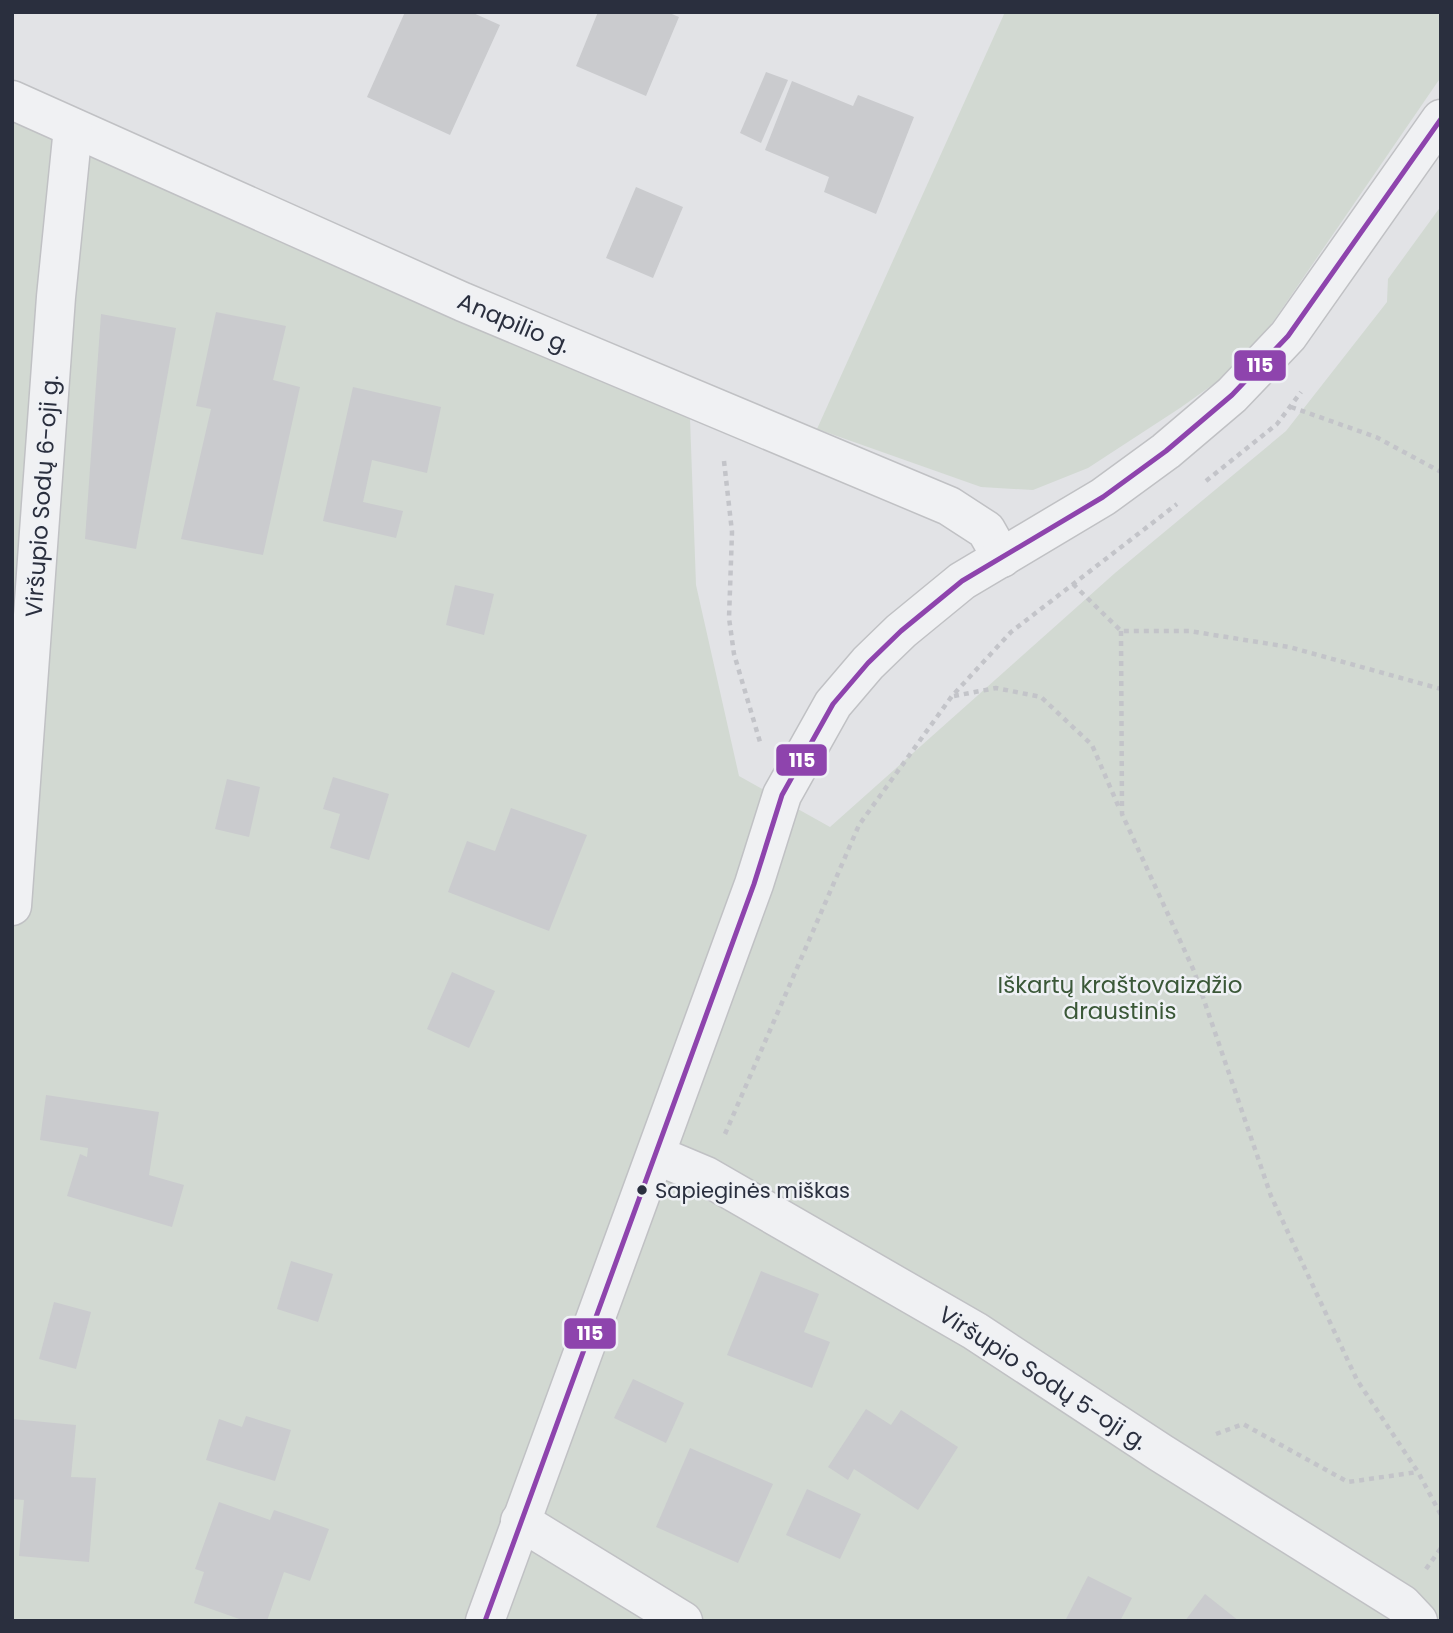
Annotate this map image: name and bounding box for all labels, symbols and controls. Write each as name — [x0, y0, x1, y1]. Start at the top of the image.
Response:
street label: Anapilio g. — [453, 285, 575, 361]
line badge: 115 — [1233, 349, 1287, 382]
text: 115 — [1247, 352, 1273, 379]
street label: Viršupio Sodų 6-oji g. — [18, 374, 66, 618]
line badge: 115 — [775, 743, 828, 777]
text: 115 — [789, 747, 815, 774]
park label: Iškartų kraštovaizdžio draustinis — [998, 969, 1242, 1027]
place label: Sapieginės miškas — [655, 1176, 850, 1205]
marker: Sapieginės miškas — [635, 1183, 649, 1197]
street label: Viršupio Sodų 5-oji g. — [932, 1298, 1154, 1458]
line badge: 115 — [563, 1317, 617, 1350]
text: 115 — [577, 1320, 603, 1347]

